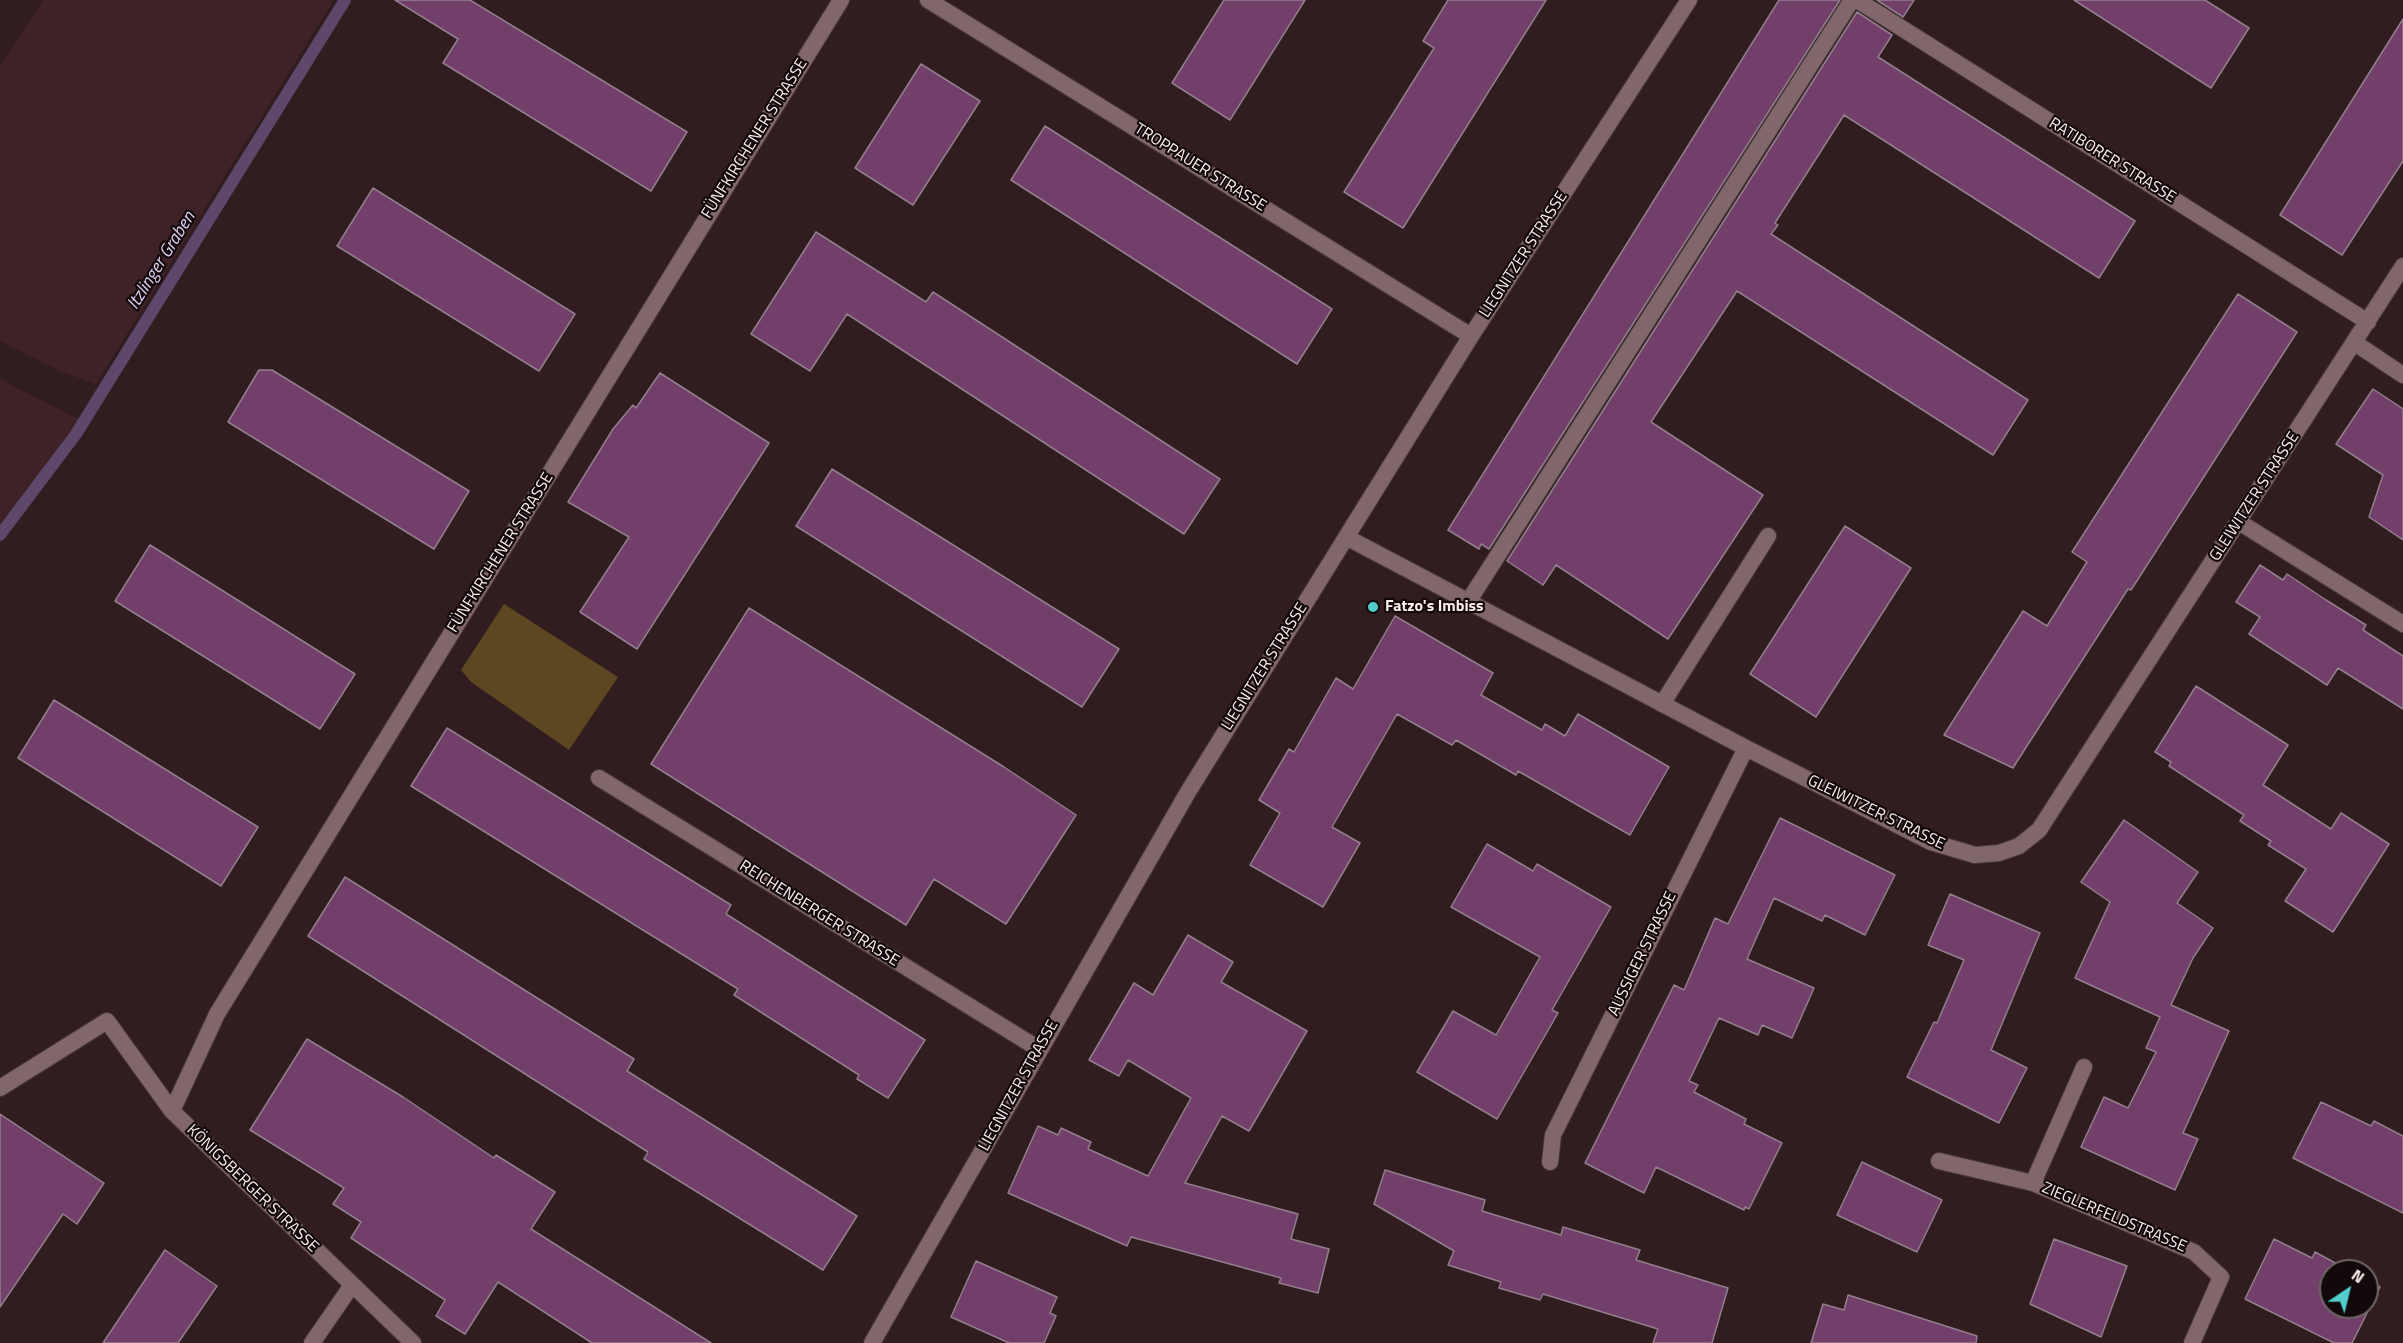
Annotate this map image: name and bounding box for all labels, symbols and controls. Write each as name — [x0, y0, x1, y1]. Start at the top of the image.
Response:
street label: FÜNFKIRCHENER STRASSE — [698, 56, 812, 222]
street label: RATIBORER STRASSE — [2045, 114, 2179, 208]
street label: TROPPAUER STRASSE — [1131, 120, 1269, 216]
street label: LIEGNITZER STRASSE — [1476, 188, 1572, 322]
water label: Itzlinger Graben — [123, 208, 201, 314]
street label: GLEIWITZER STRASSE — [2206, 429, 2304, 565]
street label: FÜNFKIRCHENER STRASSE — [444, 470, 558, 636]
place label: Fatzo's Imbiss — [1385, 597, 1484, 617]
street label: LIEGNITZER STRASSE — [1218, 600, 1312, 734]
marker: Fatzo's Imbiss — [1366, 600, 1380, 614]
street label: GLEIWITZER STRASSE — [1804, 771, 1948, 855]
street label: REICHENBERGER STRASSE — [736, 857, 902, 971]
street label: AUSSIGER STRASSE — [1605, 889, 1681, 1019]
street label: LIEGNITZER STRASSE — [975, 1017, 1063, 1155]
street label: KÖNIGSBERGER STRASSE — [182, 1121, 322, 1257]
street label: ZIEGLERFELDSTRASSE — [2039, 1179, 2189, 1257]
north arrow — [2319, 1259, 2379, 1319]
text: N — [2347, 1263, 2370, 1289]

